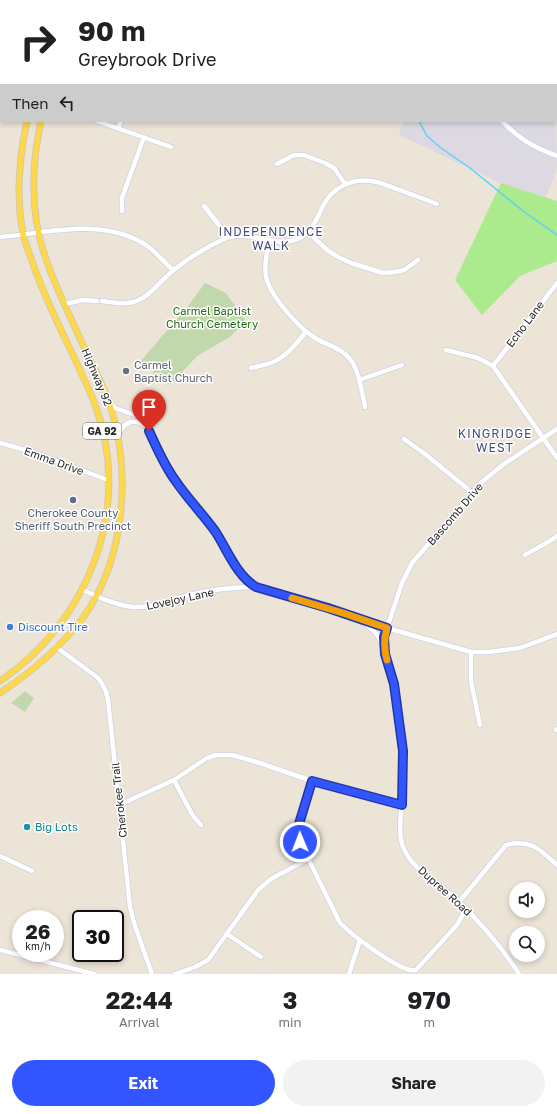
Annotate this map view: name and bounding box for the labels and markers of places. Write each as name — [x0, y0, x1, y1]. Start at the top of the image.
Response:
place label: Carmel Baptist Church — [134, 358, 213, 384]
marker: Carmel Baptist Church — [121, 366, 131, 376]
pin — [132, 390, 166, 431]
marker: Cherokee County Sheriff South Precinct — [68, 495, 78, 505]
place label: Cherokee County Sheriff South Precinct — [15, 506, 131, 532]
place label: Discount Tire — [18, 620, 88, 633]
marker: Discount Tire — [5, 622, 15, 632]
place label: Big Lots — [35, 820, 78, 833]
marker: Big Lots — [22, 822, 32, 832]

